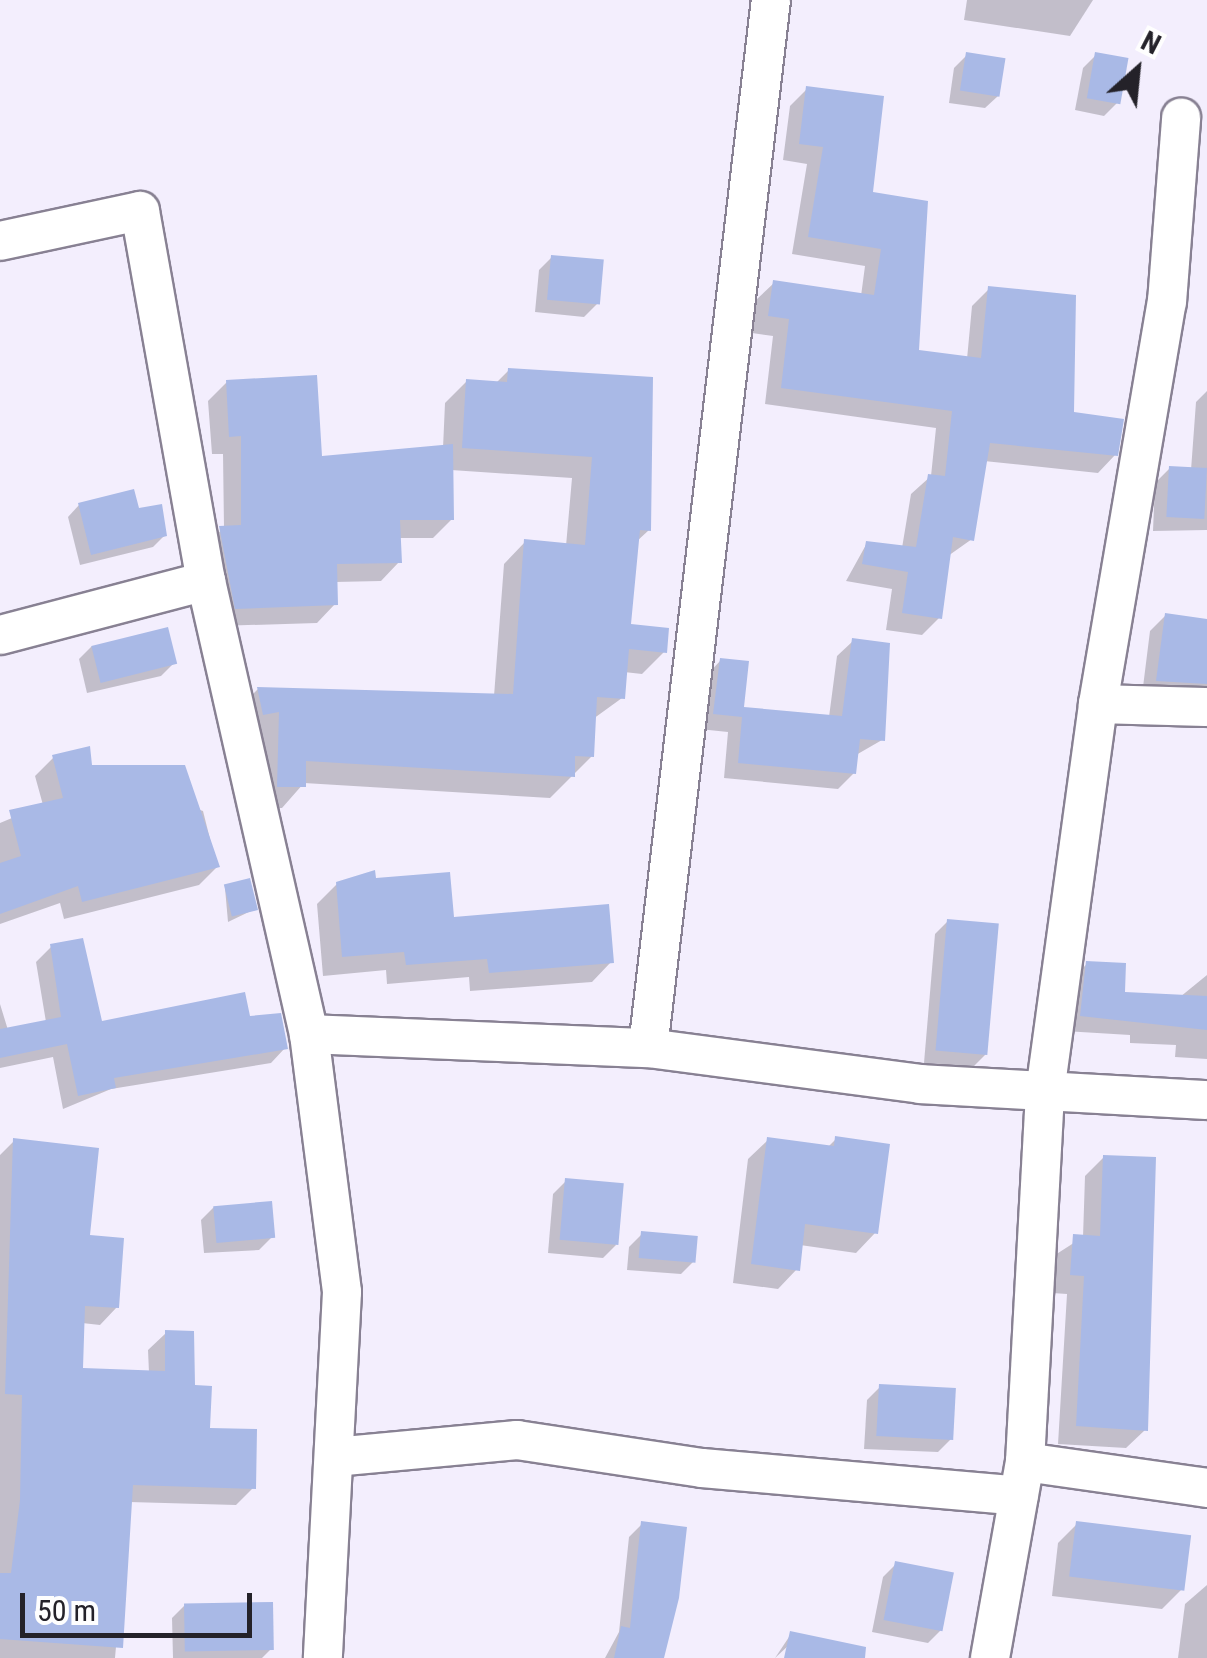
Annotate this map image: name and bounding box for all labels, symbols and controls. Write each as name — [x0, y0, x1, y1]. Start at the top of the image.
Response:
north arrow — [1087, 20, 1187, 120]
text: N — [1136, 24, 1166, 61]
scale bar — [25, 1573, 258, 1635]
text: 50 m — [37, 1593, 96, 1628]

